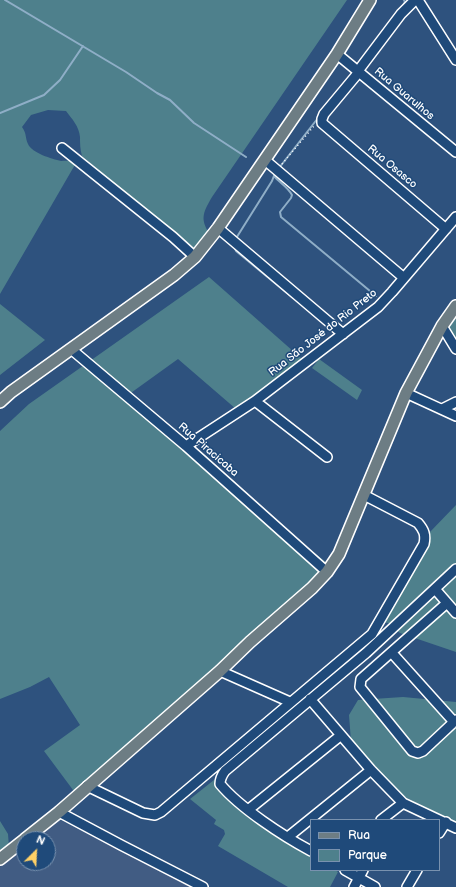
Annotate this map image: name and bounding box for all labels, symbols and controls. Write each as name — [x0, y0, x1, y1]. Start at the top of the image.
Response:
street label: Rua Guarulhos — [371, 65, 437, 123]
street label: Rua Osasco — [364, 142, 420, 192]
street label: Rua São José do Rio Preto — [266, 287, 380, 379]
street label: Rua Piracicaba — [175, 420, 241, 480]
legend — [310, 819, 440, 871]
text: Rua — [348, 828, 370, 843]
north arrow — [16, 831, 56, 871]
text: N — [34, 833, 47, 848]
text: Parque — [348, 848, 387, 863]

